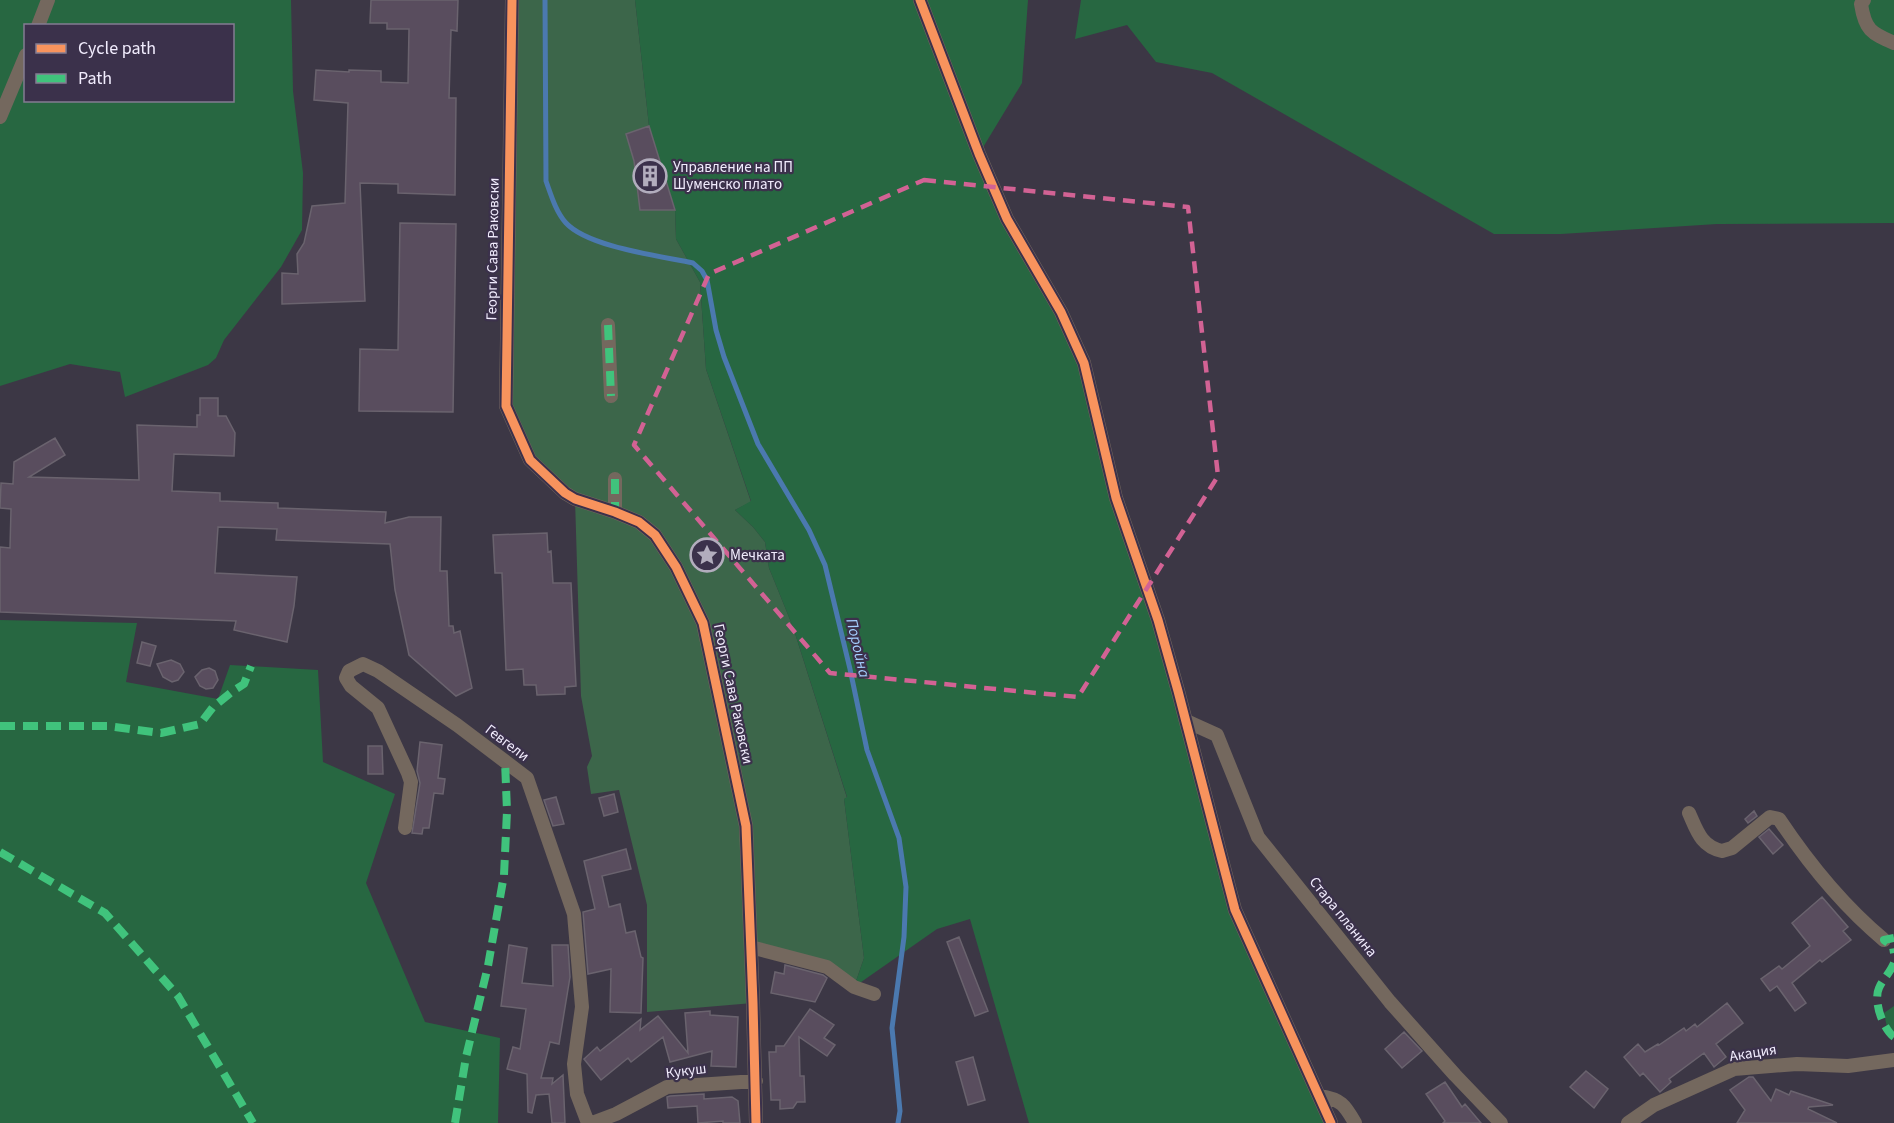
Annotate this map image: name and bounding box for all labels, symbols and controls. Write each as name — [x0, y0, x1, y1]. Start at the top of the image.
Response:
legend — [24, 24, 234, 102]
text: Cycle path — [78, 36, 156, 61]
text: Path — [78, 66, 112, 91]
place label: Управление на ПП Шуменско плато — [673, 157, 793, 195]
building icon: Управление на ПП Шуменско плато — [632, 158, 668, 194]
street label: Георги Сава Раковски — [481, 177, 505, 321]
place icon: Мечката — [689, 537, 725, 573]
place label: Мечката — [730, 545, 785, 566]
water label: Поройна — [840, 616, 876, 680]
street label: Георги Сава Раковски — [708, 622, 758, 766]
street label: Гевгели — [481, 719, 533, 767]
street label: Стара планина — [1304, 872, 1382, 962]
street label: Акация — [1728, 1039, 1778, 1067]
street label: Кукуш — [664, 1058, 708, 1084]

